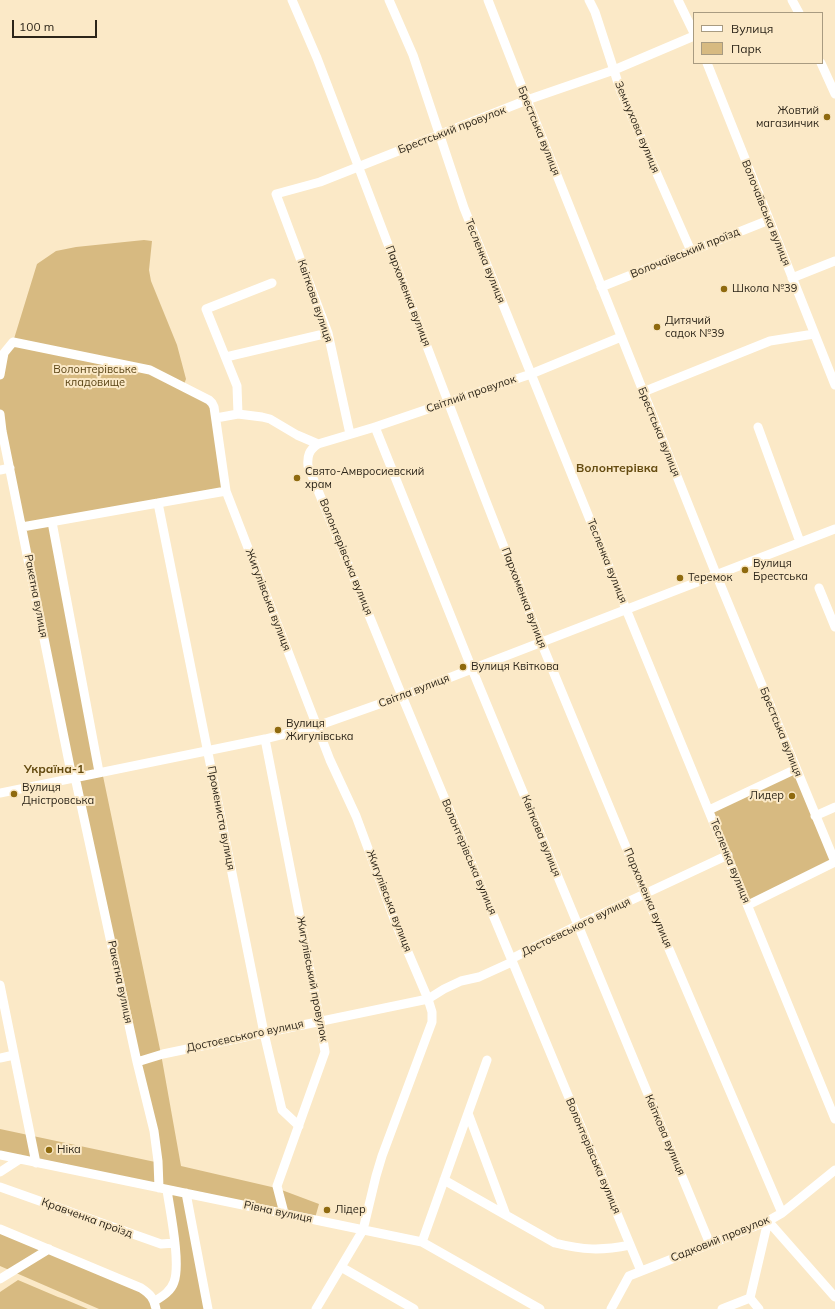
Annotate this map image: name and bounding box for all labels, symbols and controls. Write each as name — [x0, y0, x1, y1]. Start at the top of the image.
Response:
scale bar — [14, 12, 99, 38]
legend — [693, 12, 823, 64]
text: 100 m — [19, 19, 54, 34]
text: Вулиця — [731, 21, 773, 36]
text: Парк — [731, 41, 761, 56]
street label: Земнухова вулиця — [612, 79, 662, 175]
street label: Брестська вулиця — [515, 84, 563, 178]
street label: Брестський провулок — [396, 103, 508, 157]
place label: Жовтий магазинчик — [756, 104, 819, 130]
marker: Жовтий магазинчик — [822, 112, 832, 122]
street label: Волочаївська вулиця — [739, 158, 793, 268]
street label: Тесленка вулиця — [462, 217, 508, 305]
street label: Волочаївський проїзд — [628, 225, 742, 281]
street label: Пархоменка вулиця — [383, 244, 433, 348]
street label: Квіткова вулиця — [295, 258, 335, 344]
place label: Школа №39 — [732, 282, 797, 296]
marker: Школа №39 — [719, 284, 729, 294]
place label: Дитячий садок №39 — [665, 314, 724, 340]
marker: Дитячий садок №39 — [652, 322, 662, 332]
park label: Волонтерівське кладовище — [53, 363, 137, 389]
street label: Світлий провулок — [424, 372, 518, 416]
street label: Брестська вулиця — [635, 385, 683, 479]
district label: Волонтерівка — [576, 461, 658, 475]
place label: Свято-Амвросиевский храм — [305, 465, 424, 491]
marker: Свято-Амвросиевский храм — [292, 473, 302, 483]
street label: Волонтерівська вулиця — [317, 497, 375, 617]
street label: Тесленка вулиця — [584, 517, 630, 605]
street label: Пархоменка вулиця — [499, 546, 549, 650]
street label: Жигулівська вулиця — [242, 547, 294, 653]
street label: Ракетна вулиця — [21, 553, 51, 639]
place label: Вулиця Брестська — [753, 557, 808, 583]
marker: Вулиця Брестська — [740, 565, 750, 575]
place label: Теремок — [688, 571, 732, 585]
marker: Теремок — [675, 573, 685, 583]
place label: Вулиця Квіткова — [471, 660, 559, 674]
marker: Вулиця Квіткова — [458, 662, 468, 672]
street label: Світла вулиця — [377, 671, 451, 711]
street label: Брестська вулиця — [757, 685, 805, 779]
place label: Вулиця Жигулівська — [286, 717, 354, 743]
marker: Вулиця Жигулівська — [273, 725, 283, 735]
district label: Україна-1 — [24, 762, 84, 776]
street label: Промениста вулиця — [204, 765, 238, 871]
place label: Вулиця Дністровська — [22, 781, 94, 807]
marker: Вулиця Дністровська — [9, 789, 19, 799]
place label: Лидер — [750, 789, 784, 803]
marker: Лидер — [787, 791, 797, 801]
street label: Квіткова вулиця — [519, 793, 563, 879]
street label: Волонтерівська вулиця — [439, 797, 499, 917]
street label: Тесленка вулиця — [707, 817, 753, 905]
street label: Пархоменка вулиця — [621, 846, 675, 950]
street label: Жигулівська вулиця — [363, 848, 415, 954]
street label: Достоєвського вулиця — [519, 895, 633, 959]
street label: Жигулівський провулок — [293, 915, 331, 1043]
street label: Ракетна вулиця — [105, 939, 135, 1025]
street label: Достоєвського вулиця — [185, 1017, 305, 1055]
street label: Квіткова вулиця — [642, 1093, 688, 1177]
street label: Волонтерівська вулиця — [563, 1096, 623, 1216]
place label: Ніка — [57, 1143, 81, 1157]
marker: Ніка — [44, 1145, 54, 1155]
street label: Кравченка проїзд — [40, 1195, 134, 1241]
street label: Рівна вулиця — [243, 1198, 313, 1226]
place label: Лідер — [335, 1203, 366, 1217]
marker: Лідер — [322, 1205, 332, 1215]
street label: Садковий провулок — [669, 1213, 771, 1265]

